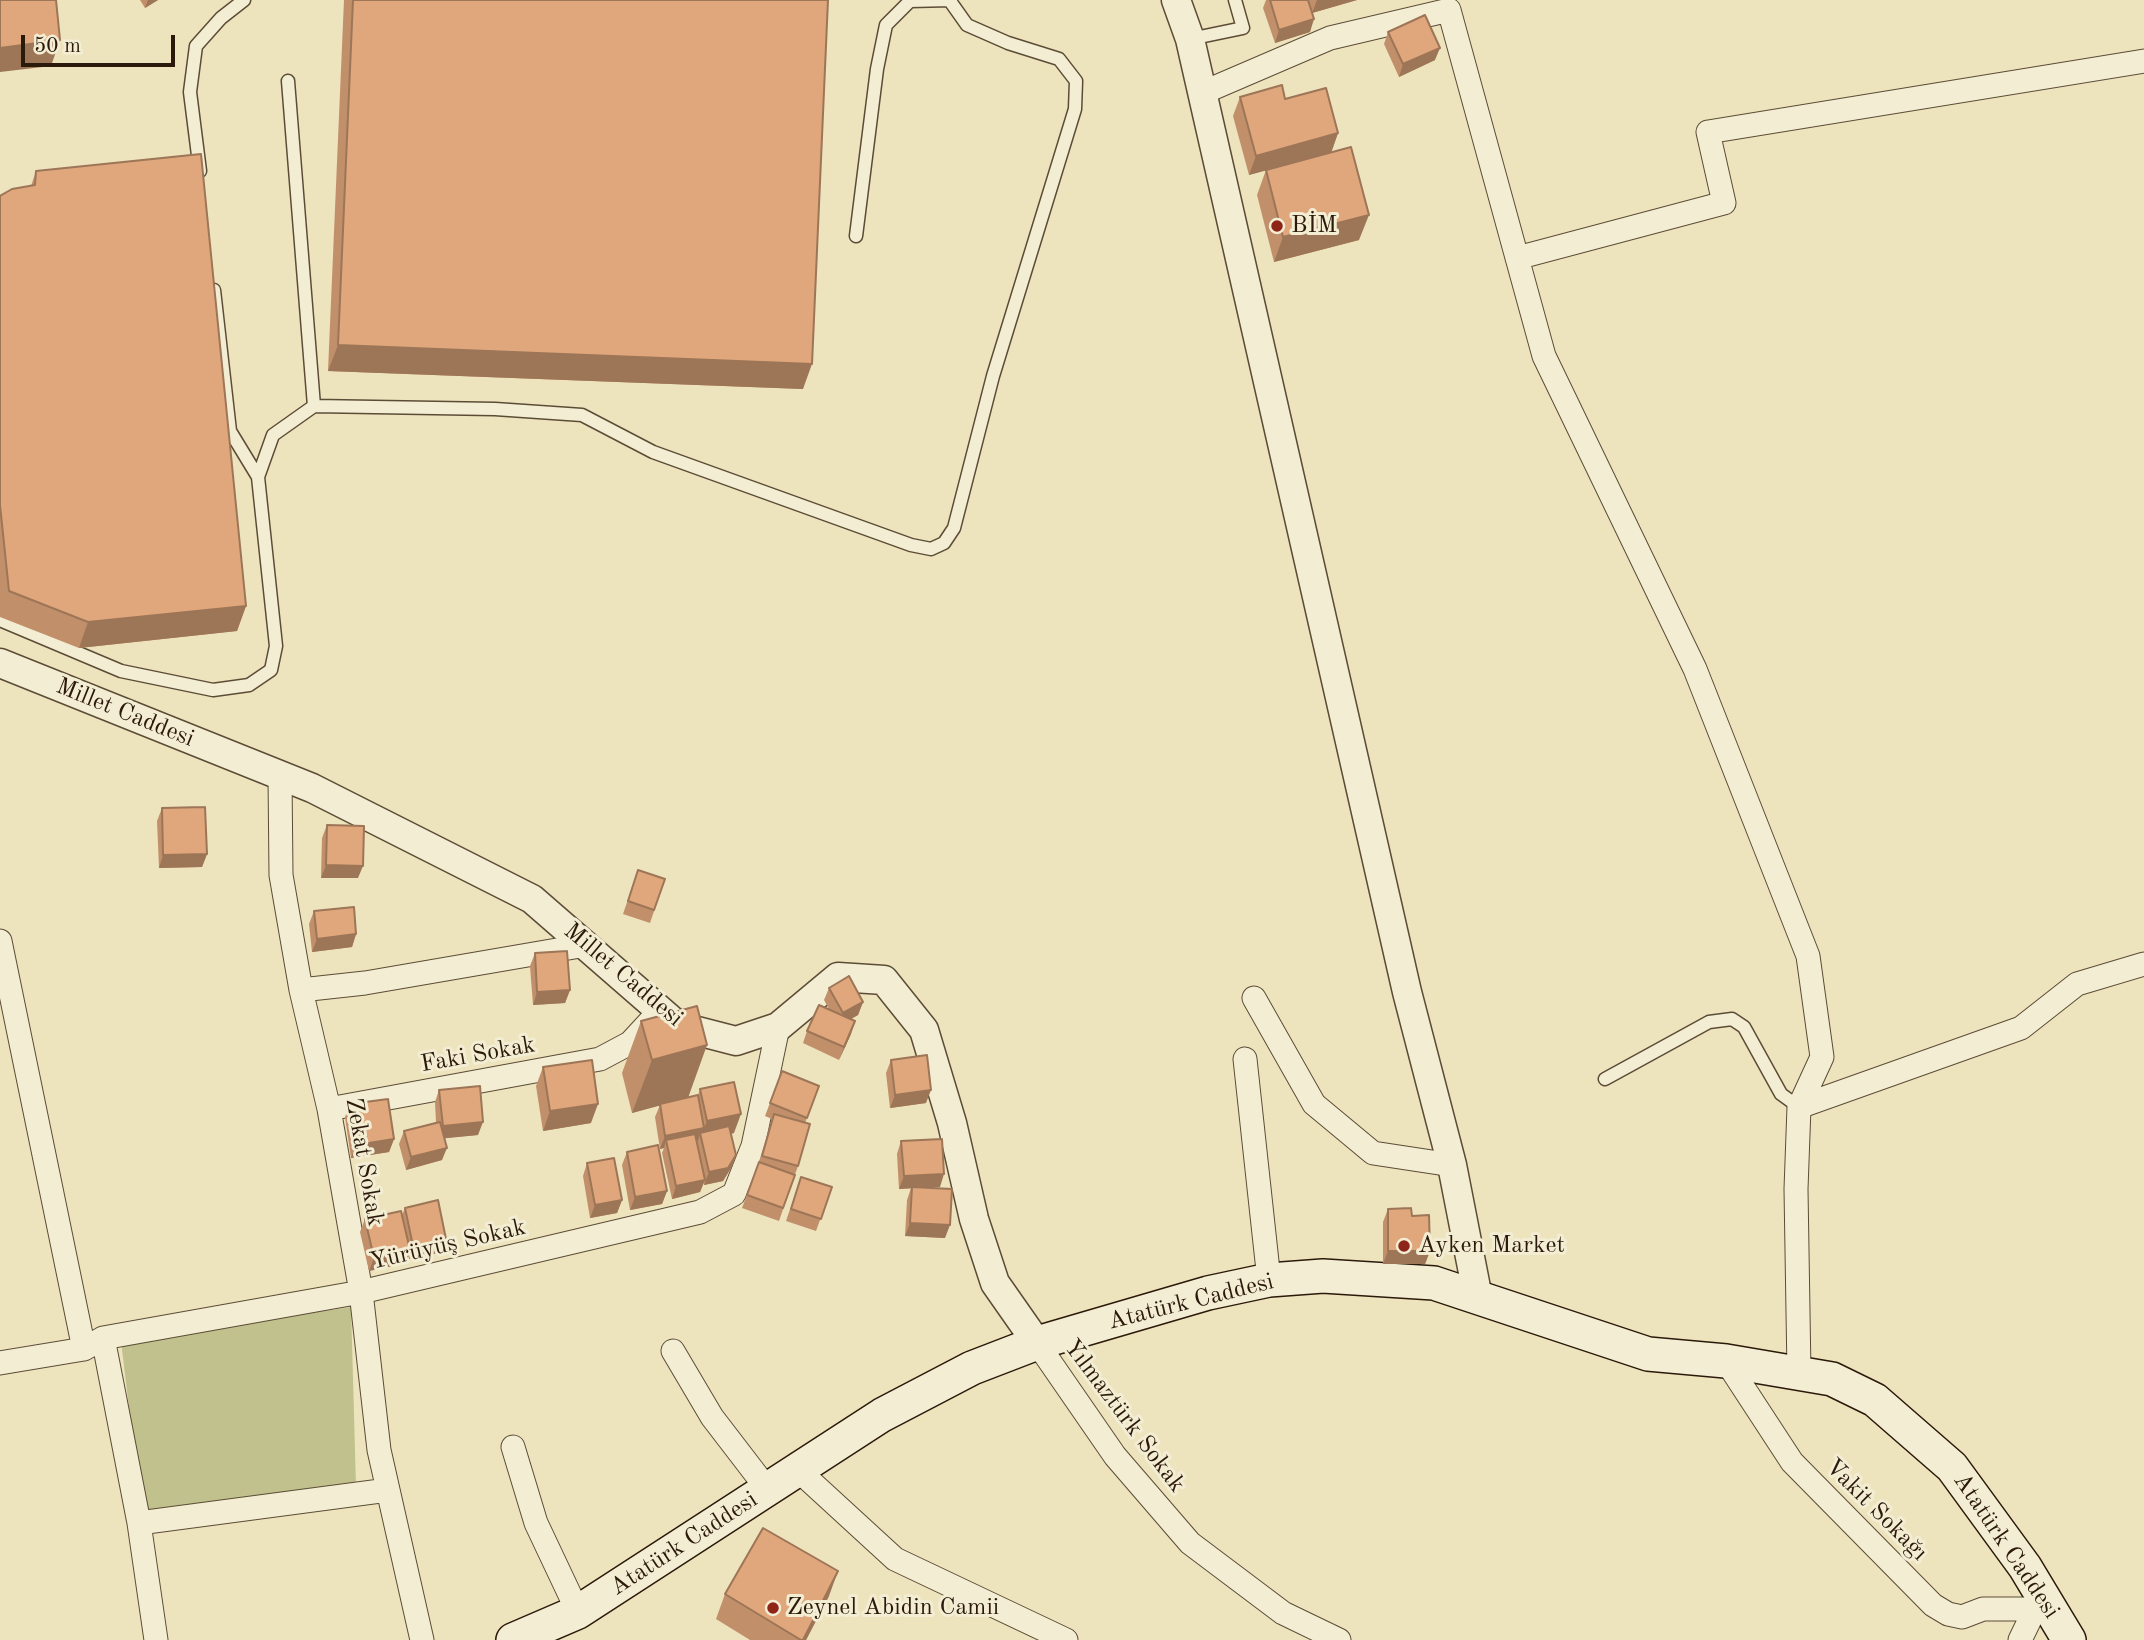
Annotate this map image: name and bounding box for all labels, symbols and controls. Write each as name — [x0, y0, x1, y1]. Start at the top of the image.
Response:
scale bar — [24, 21, 178, 65]
text: 50 m — [34, 36, 81, 57]
place label: BİM — [1291, 212, 1337, 240]
marker: BİM — [1269, 218, 1285, 234]
street label: Millet Caddesi — [52, 672, 198, 754]
street label: Millet Caddesi — [558, 917, 688, 1033]
street label: Faki Sokak — [418, 1031, 538, 1079]
street label: Zekat Sokak — [339, 1096, 389, 1228]
street label: Yürüyüş Sokak — [367, 1213, 529, 1277]
place label: Ayken Market — [1418, 1232, 1565, 1260]
marker: Ayken Market — [1396, 1238, 1412, 1254]
street label: Atatürk Caddesi — [1105, 1267, 1277, 1337]
street label: Yılmaztürk Sokak — [1057, 1334, 1191, 1498]
street label: Vakit Sokağı — [1819, 1453, 1933, 1567]
street label: Atatürk Caddesi — [1947, 1468, 2065, 1624]
street label: Atatürk Caddesi — [605, 1486, 763, 1602]
place label: Zeynel Abidin Camii — [787, 1594, 999, 1622]
marker: Zeynel Abidin Camii — [765, 1600, 781, 1616]

